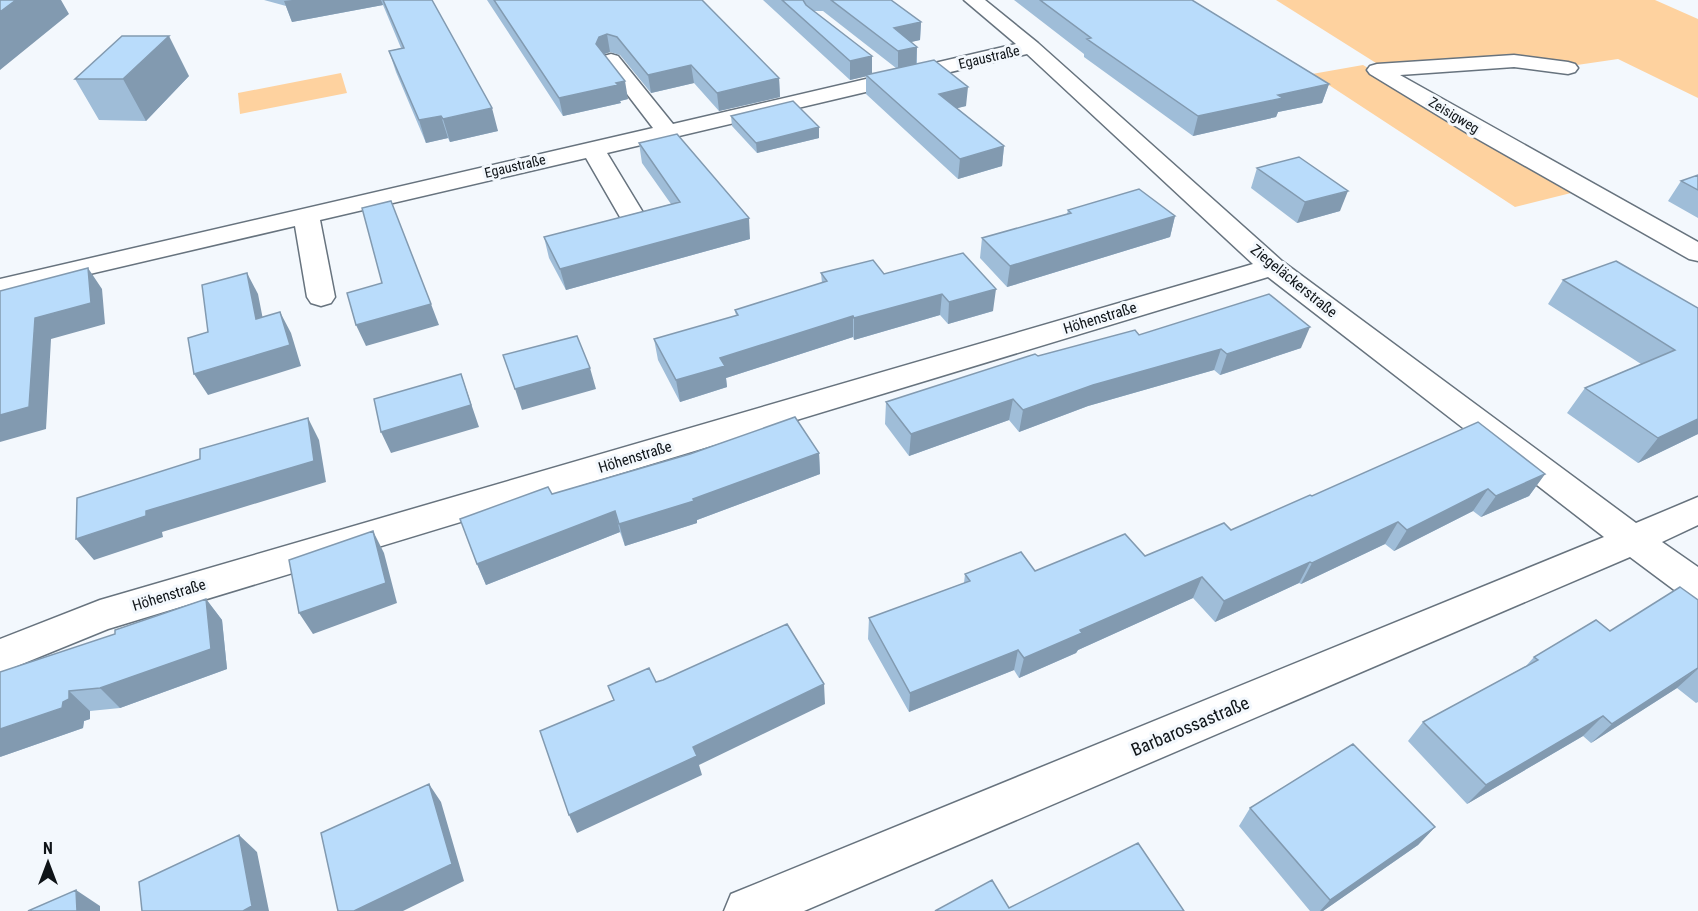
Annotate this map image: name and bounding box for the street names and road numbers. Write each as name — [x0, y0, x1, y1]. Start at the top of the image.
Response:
street label: Egaustraße — [957, 42, 1022, 72]
street label: Zeisigweg — [1426, 94, 1482, 136]
street label: Egaustraße — [483, 151, 548, 181]
street label: Ziegeläckerstraße — [1247, 241, 1341, 321]
street label: Höhenstraße — [1061, 298, 1139, 338]
street label: Höhenstraße — [596, 437, 674, 477]
street label: Höhenstraße — [130, 575, 208, 615]
street label: Barbarossastraße — [1128, 692, 1252, 760]

